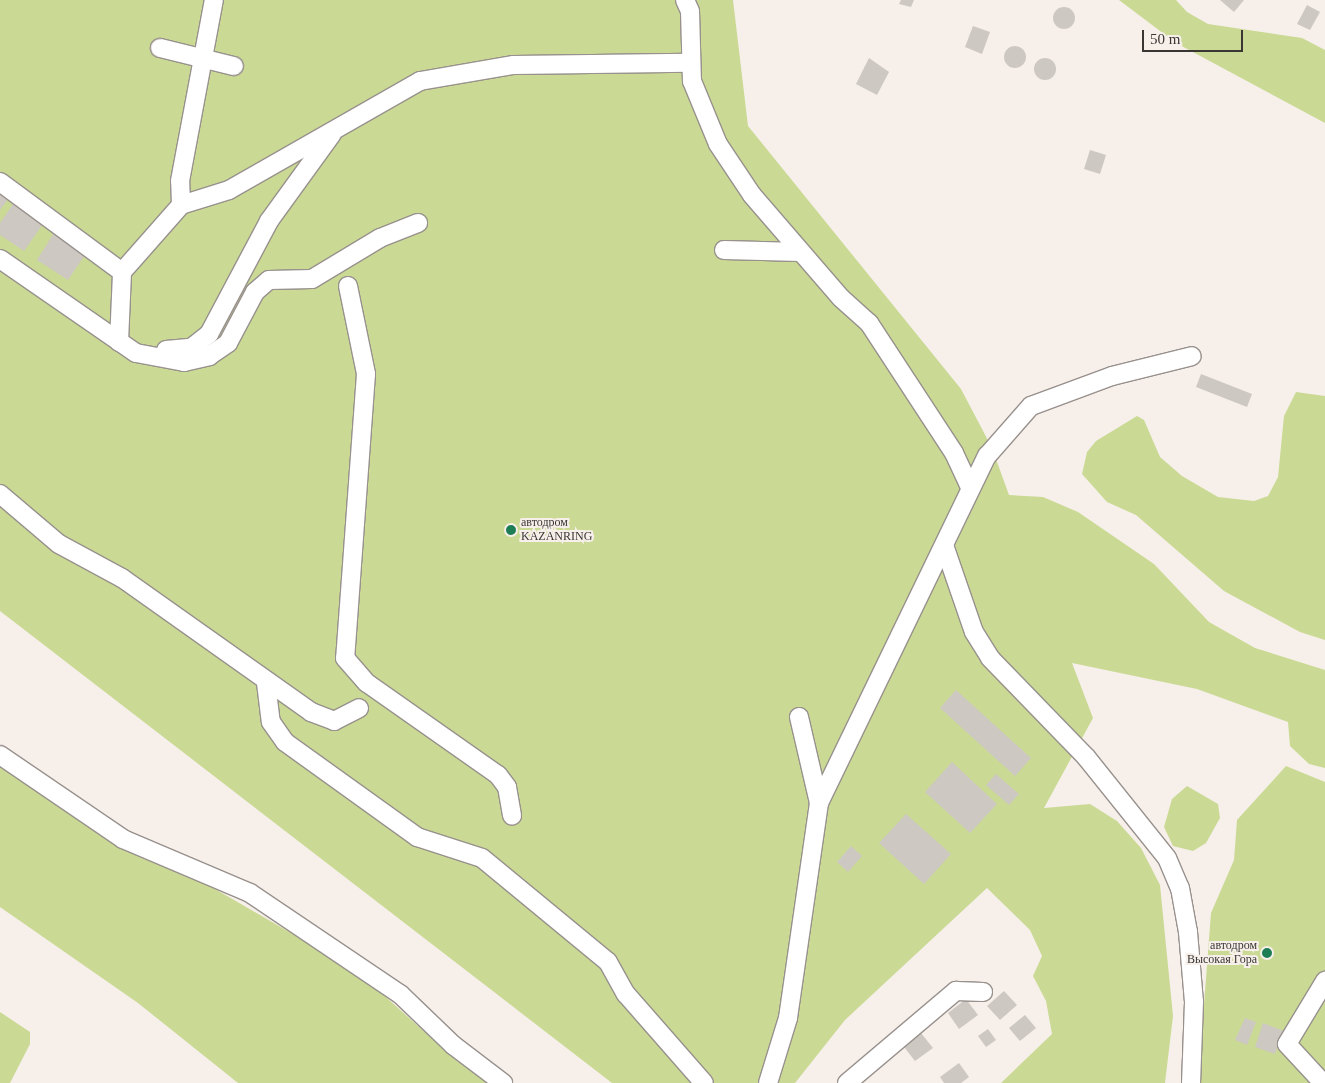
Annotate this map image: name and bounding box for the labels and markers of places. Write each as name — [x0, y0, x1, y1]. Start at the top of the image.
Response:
place label: автодром KAZANRING — [521, 516, 592, 544]
marker: автодром KAZANRING — [505, 524, 517, 536]
place label: автодром Высокая Гора — [1187, 939, 1257, 967]
marker: автодром Высокая Гора — [1261, 947, 1273, 959]

